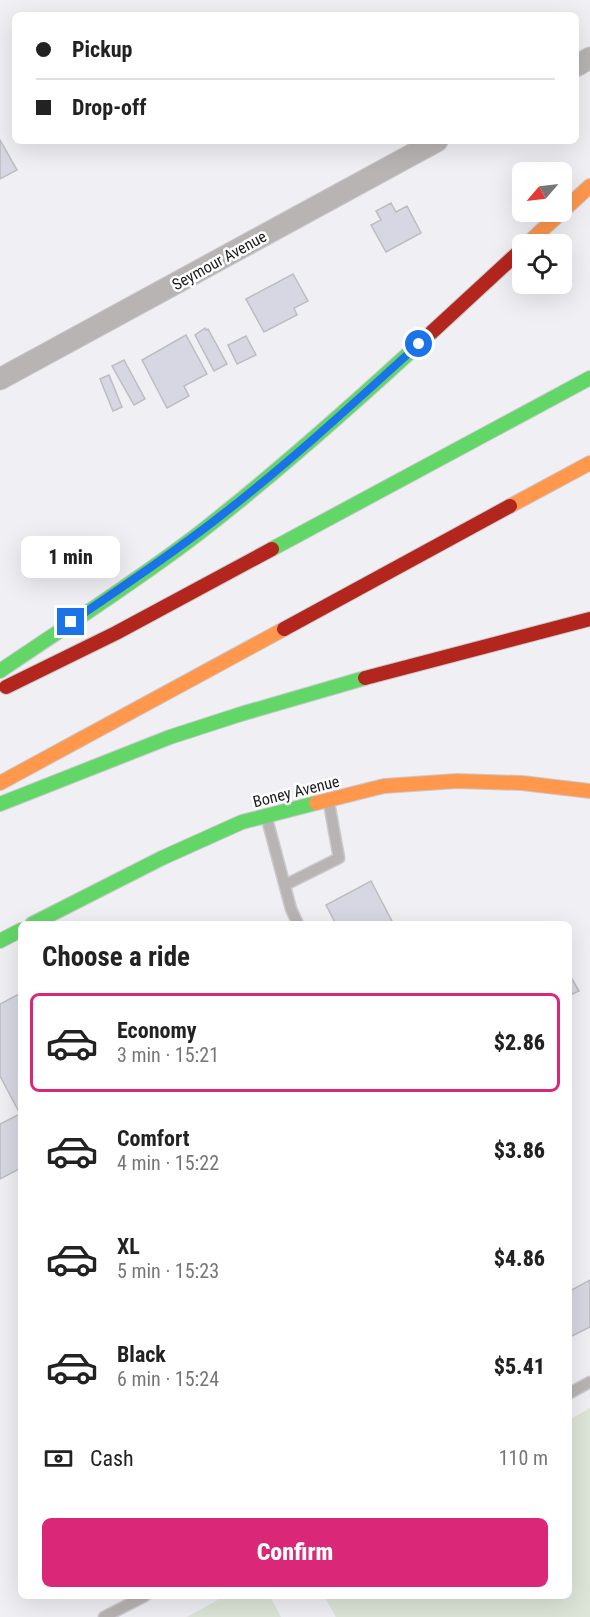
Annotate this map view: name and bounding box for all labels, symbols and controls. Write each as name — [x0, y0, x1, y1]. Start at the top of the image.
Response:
text: Pickup — [72, 37, 132, 62]
text: Drop-off — [72, 95, 146, 120]
north arrow — [512, 162, 572, 222]
map controls — [512, 162, 572, 294]
street label: Seymour Avenue — [169, 227, 270, 294]
button: locate — [512, 234, 572, 294]
route start — [405, 330, 432, 357]
callout: 1 min — [22, 535, 121, 577]
text: 1 min — [48, 545, 93, 569]
route end — [57, 608, 84, 635]
street label: Boney Avenue — [251, 772, 341, 811]
text: Choose a ride — [42, 941, 190, 973]
icon: car — [45, 1016, 99, 1070]
text: Economy — [117, 1018, 197, 1043]
text: $2.86 — [494, 1030, 545, 1055]
text: 3 min · 15:21 — [117, 1043, 219, 1067]
icon: car — [45, 1124, 99, 1178]
text: Comfort — [117, 1126, 190, 1151]
text: $3.86 — [494, 1138, 545, 1163]
text: 4 min · 15:22 — [117, 1151, 219, 1175]
icon: car — [45, 1232, 99, 1286]
text: XL — [117, 1234, 140, 1259]
text: $4.86 — [494, 1246, 545, 1271]
text: 5 min · 15:23 — [117, 1259, 219, 1283]
icon: car — [45, 1340, 99, 1394]
text: Black — [117, 1342, 166, 1367]
text: $5.41 — [494, 1354, 545, 1379]
text: 6 min · 15:24 — [117, 1367, 219, 1391]
icon: cash — [42, 1442, 75, 1475]
text: Cash — [90, 1446, 134, 1471]
text: 110 m — [499, 1446, 548, 1470]
button: Confirm — [42, 1518, 548, 1587]

